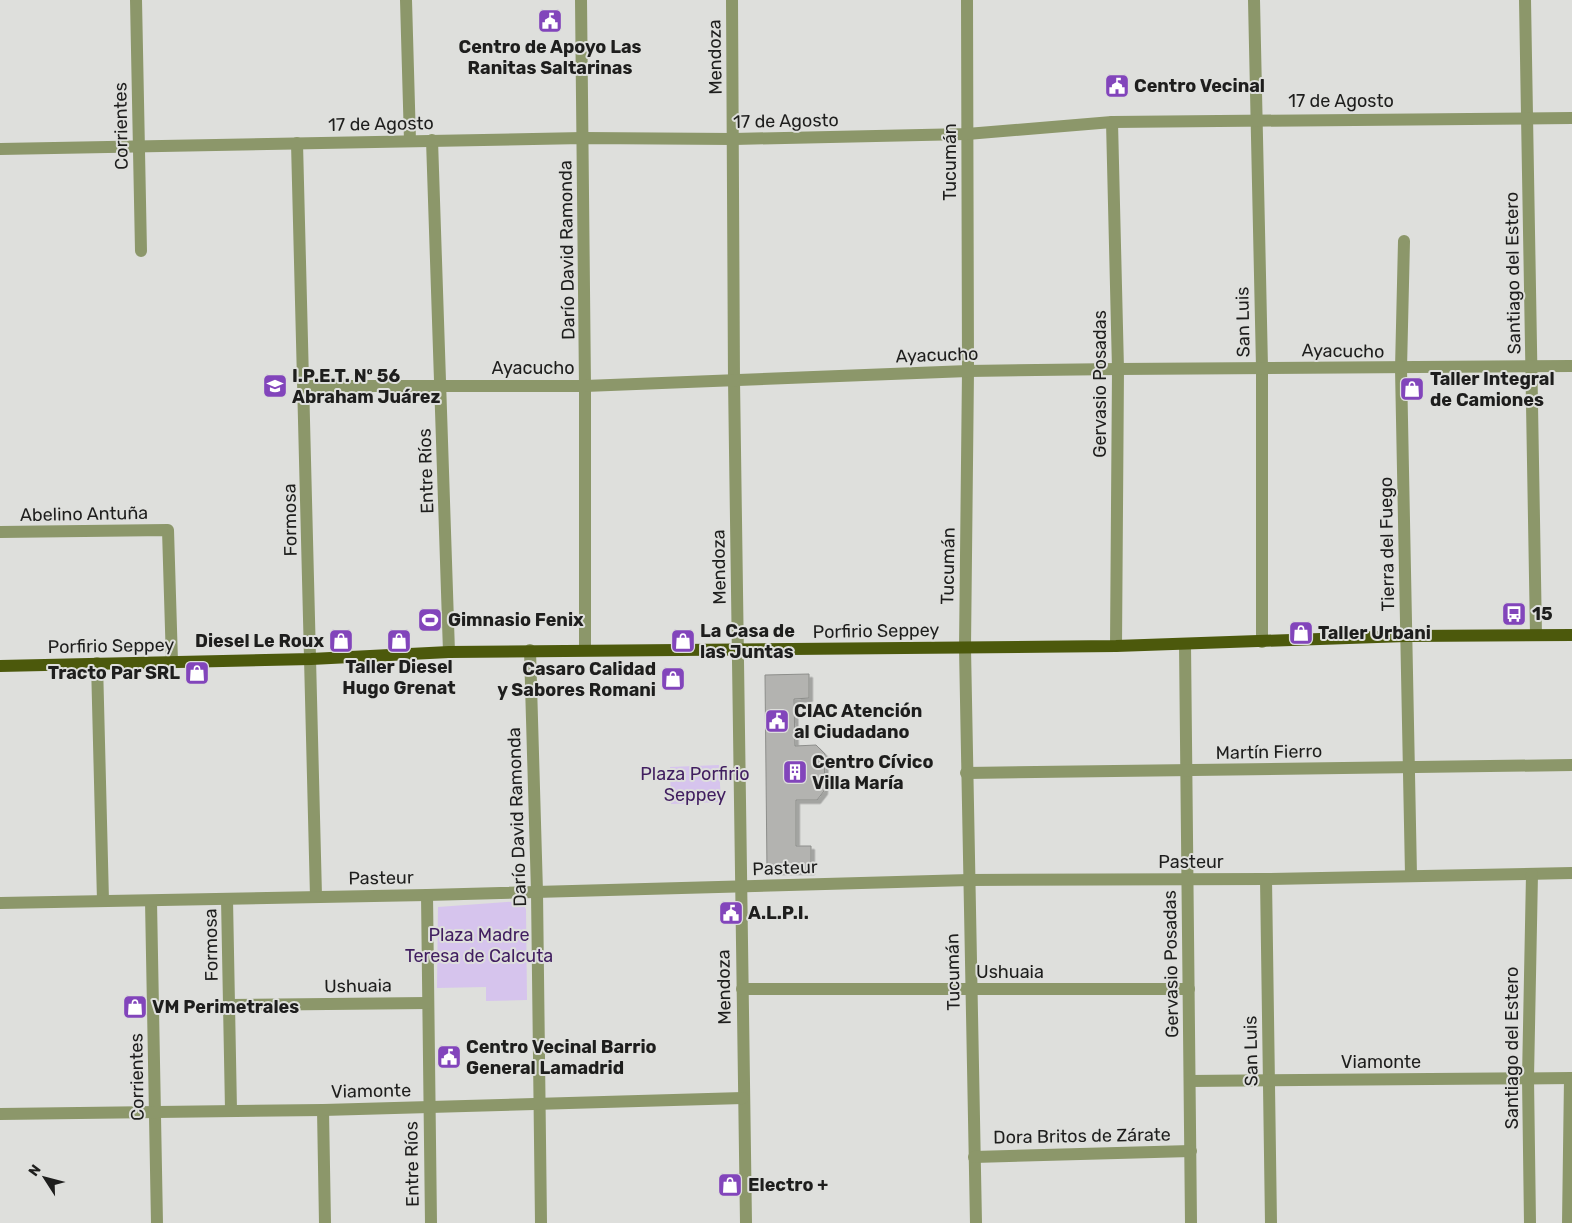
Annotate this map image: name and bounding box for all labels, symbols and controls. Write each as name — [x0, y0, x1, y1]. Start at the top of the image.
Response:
public building icon: Centro de Apoyo Las Ranitas Saltarinas — [537, 8, 563, 34]
street label: Mendoza — [703, 19, 727, 95]
place label: Centro de Apoyo Las Ranitas Saltarinas — [459, 36, 642, 79]
public building icon: Centro Vecinal — [1104, 73, 1130, 99]
place label: Centro Vecinal — [1134, 75, 1265, 97]
street label: Corrientes — [109, 82, 133, 170]
street label: 17 de Agosto — [1288, 90, 1394, 112]
street label: 17 de Agosto — [733, 109, 839, 133]
street label: 17 de Agosto — [328, 112, 434, 136]
street label: Tucumán — [939, 123, 961, 201]
street label: Darío David Ramonda — [554, 160, 580, 340]
street label: Santiago del Estero — [1501, 192, 1525, 354]
street label: San Luis — [1231, 286, 1255, 358]
street label: Gervasio Posadas — [1089, 310, 1111, 458]
street label: Ayacucho — [1301, 339, 1385, 363]
street label: Ayacucho — [895, 343, 979, 367]
street label: Ayacucho — [491, 357, 575, 379]
place label: I.P.E.T. Nº 56 Abraham Juárez — [292, 365, 440, 408]
place label: Taller Integral de Camiones — [1430, 368, 1555, 411]
school or university icon: I.P.E.T. Nº 56 Abraham Juárez — [262, 373, 288, 399]
shop icon: Taller Integral de Camiones — [1399, 376, 1425, 402]
street label: Entre Ríos — [414, 428, 438, 514]
street label: Tierra del Fuego — [1375, 477, 1399, 611]
street label: Formosa — [278, 483, 302, 557]
street label: Abelino Antuña — [20, 502, 148, 526]
street label: Tucumán — [936, 527, 960, 605]
street label: Mendoza — [707, 529, 731, 605]
bus stop icon: 15 — [1501, 601, 1527, 627]
place label: 15 — [1532, 603, 1553, 625]
sports icon: Gimnasio Fenix — [417, 607, 443, 633]
place label: Gimnasio Fenix — [448, 609, 584, 631]
street label: Porfirio Seppey — [812, 619, 940, 643]
place label: La Casa de las Juntas — [700, 620, 795, 663]
shop icon: Taller Urbani — [1288, 620, 1314, 646]
place label: Taller Urbani — [1318, 622, 1431, 644]
shop icon: Diesel Le Roux — [328, 628, 354, 654]
shop icon: Taller Diesel Hugo Grenat — [386, 628, 412, 654]
shop icon: La Casa de las Juntas — [670, 628, 696, 654]
place label: Diesel Le Roux — [195, 630, 324, 652]
street label: Porfirio Seppey — [47, 634, 175, 658]
place label: Taller Diesel Hugo Grenat — [342, 656, 456, 699]
place label: Casaro Calidad y Sabores Romani — [497, 658, 656, 701]
shop icon: Tracto Par SRL — [184, 660, 210, 686]
place label: Tracto Par SRL — [48, 662, 180, 684]
shop icon: Casaro Calidad y Sabores Romani — [660, 666, 686, 692]
place label: CIAC Atención al Ciudadano — [794, 700, 922, 743]
public building icon: CIAC Atención al Ciudadano — [764, 708, 790, 734]
street label: Darío David Ramonda — [503, 727, 531, 907]
street label: Martín Fierro — [1216, 740, 1322, 764]
place label: Centro Cívico Villa María — [812, 751, 933, 794]
building icon: Centro Cívico Villa María — [782, 759, 808, 785]
park label: Plaza Porfirio Seppey — [640, 763, 750, 806]
street label: Pasteur — [1158, 851, 1224, 873]
street label: Pasteur — [752, 856, 818, 880]
street label: Pasteur — [348, 866, 414, 890]
street label: Gervasio Posadas — [1159, 890, 1183, 1038]
public building icon: A.L.P.I. — [718, 900, 744, 926]
place label: A.L.P.I. — [748, 902, 809, 924]
street label: Formosa — [199, 908, 223, 982]
park label: Plaza Madre Teresa de Calcuta — [405, 924, 553, 967]
street label: Tucumán — [941, 933, 965, 1011]
street label: Mendoza — [712, 949, 736, 1025]
street label: Ushuaia — [976, 961, 1044, 983]
street label: Santiago del Estero — [1501, 967, 1523, 1129]
street label: Ushuaia — [324, 974, 392, 998]
shop icon: VM Perimetrales — [122, 994, 148, 1020]
place label: VM Perimetrales — [152, 996, 299, 1018]
street label: San Luis — [1239, 1015, 1263, 1087]
street label: Corrientes — [125, 1033, 149, 1121]
place label: Centro Vecinal Barrio General Lamadrid — [466, 1036, 657, 1079]
public building icon: Centro Vecinal Barrio General Lamadrid — [436, 1044, 462, 1070]
street label: Viamonte — [1341, 1051, 1421, 1073]
street label: Viamonte — [331, 1079, 411, 1103]
street label: Entre Ríos — [400, 1121, 424, 1207]
street label: Dora Britos de Zárate — [993, 1123, 1171, 1149]
north arrow — [20, 1153, 70, 1203]
text: N — [25, 1162, 45, 1180]
shop icon: Electro + — [717, 1172, 743, 1198]
place label: Electro + — [748, 1174, 828, 1196]

